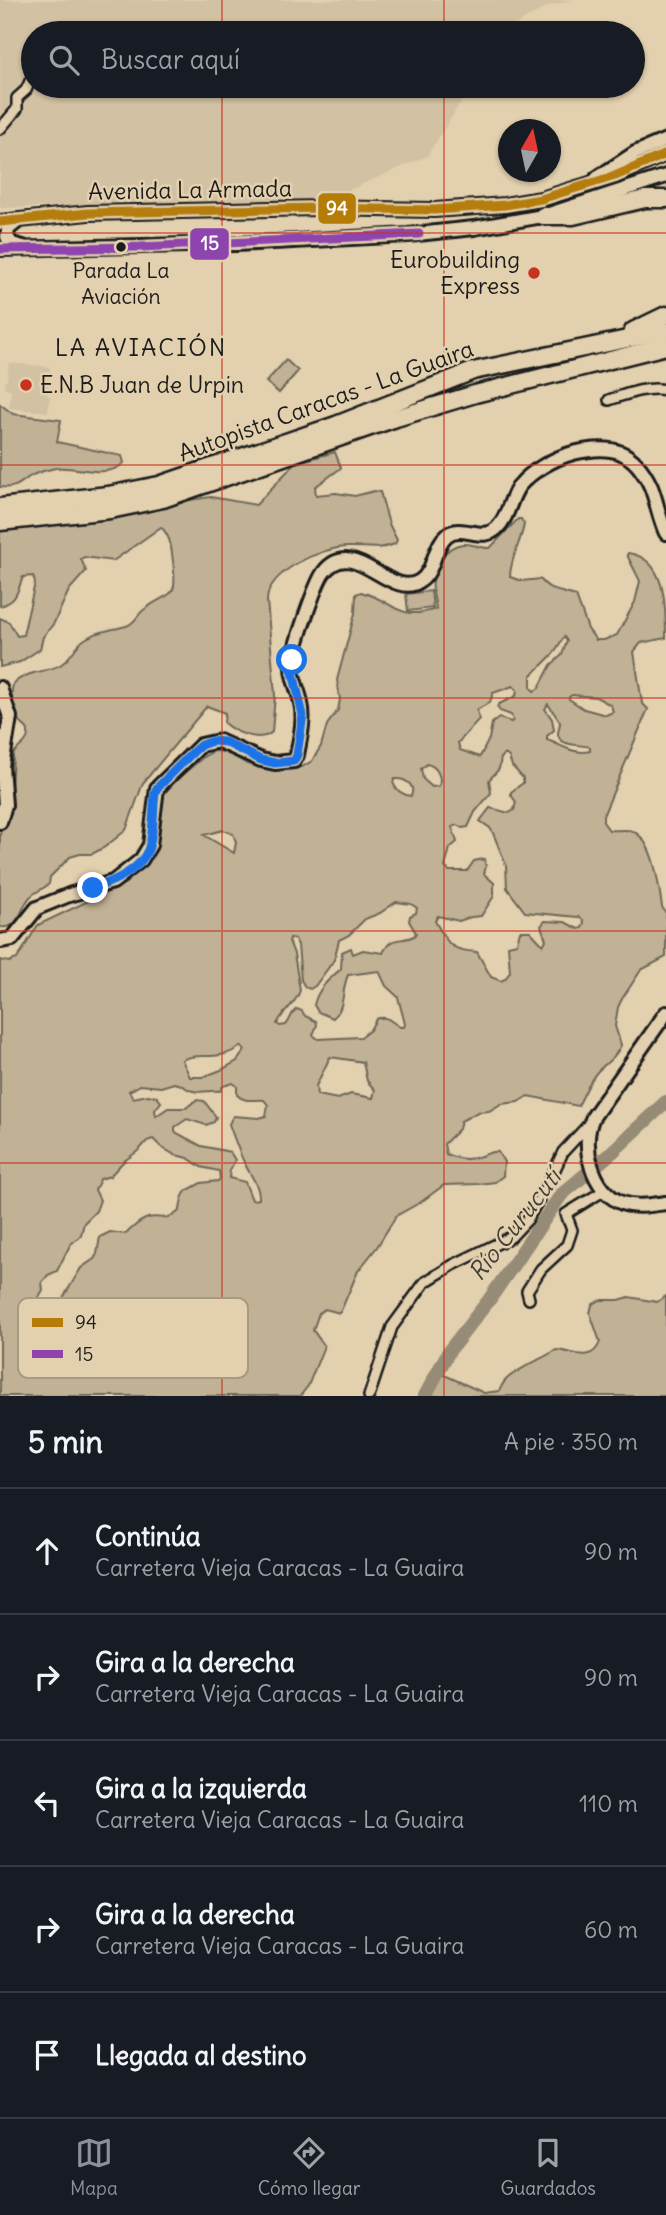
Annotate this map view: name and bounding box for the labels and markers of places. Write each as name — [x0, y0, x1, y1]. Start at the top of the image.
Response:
marker: Parada La Aviación — [114, 240, 128, 254]
place label: Eurobuilding Express — [390, 245, 520, 300]
place label: Parada La Aviación — [73, 257, 169, 310]
marker: Eurobuilding Express — [526, 265, 542, 281]
place label: E.N.B Juan de Urpin — [40, 370, 244, 399]
marker: E.N.B Juan de Urpin — [18, 377, 34, 393]

